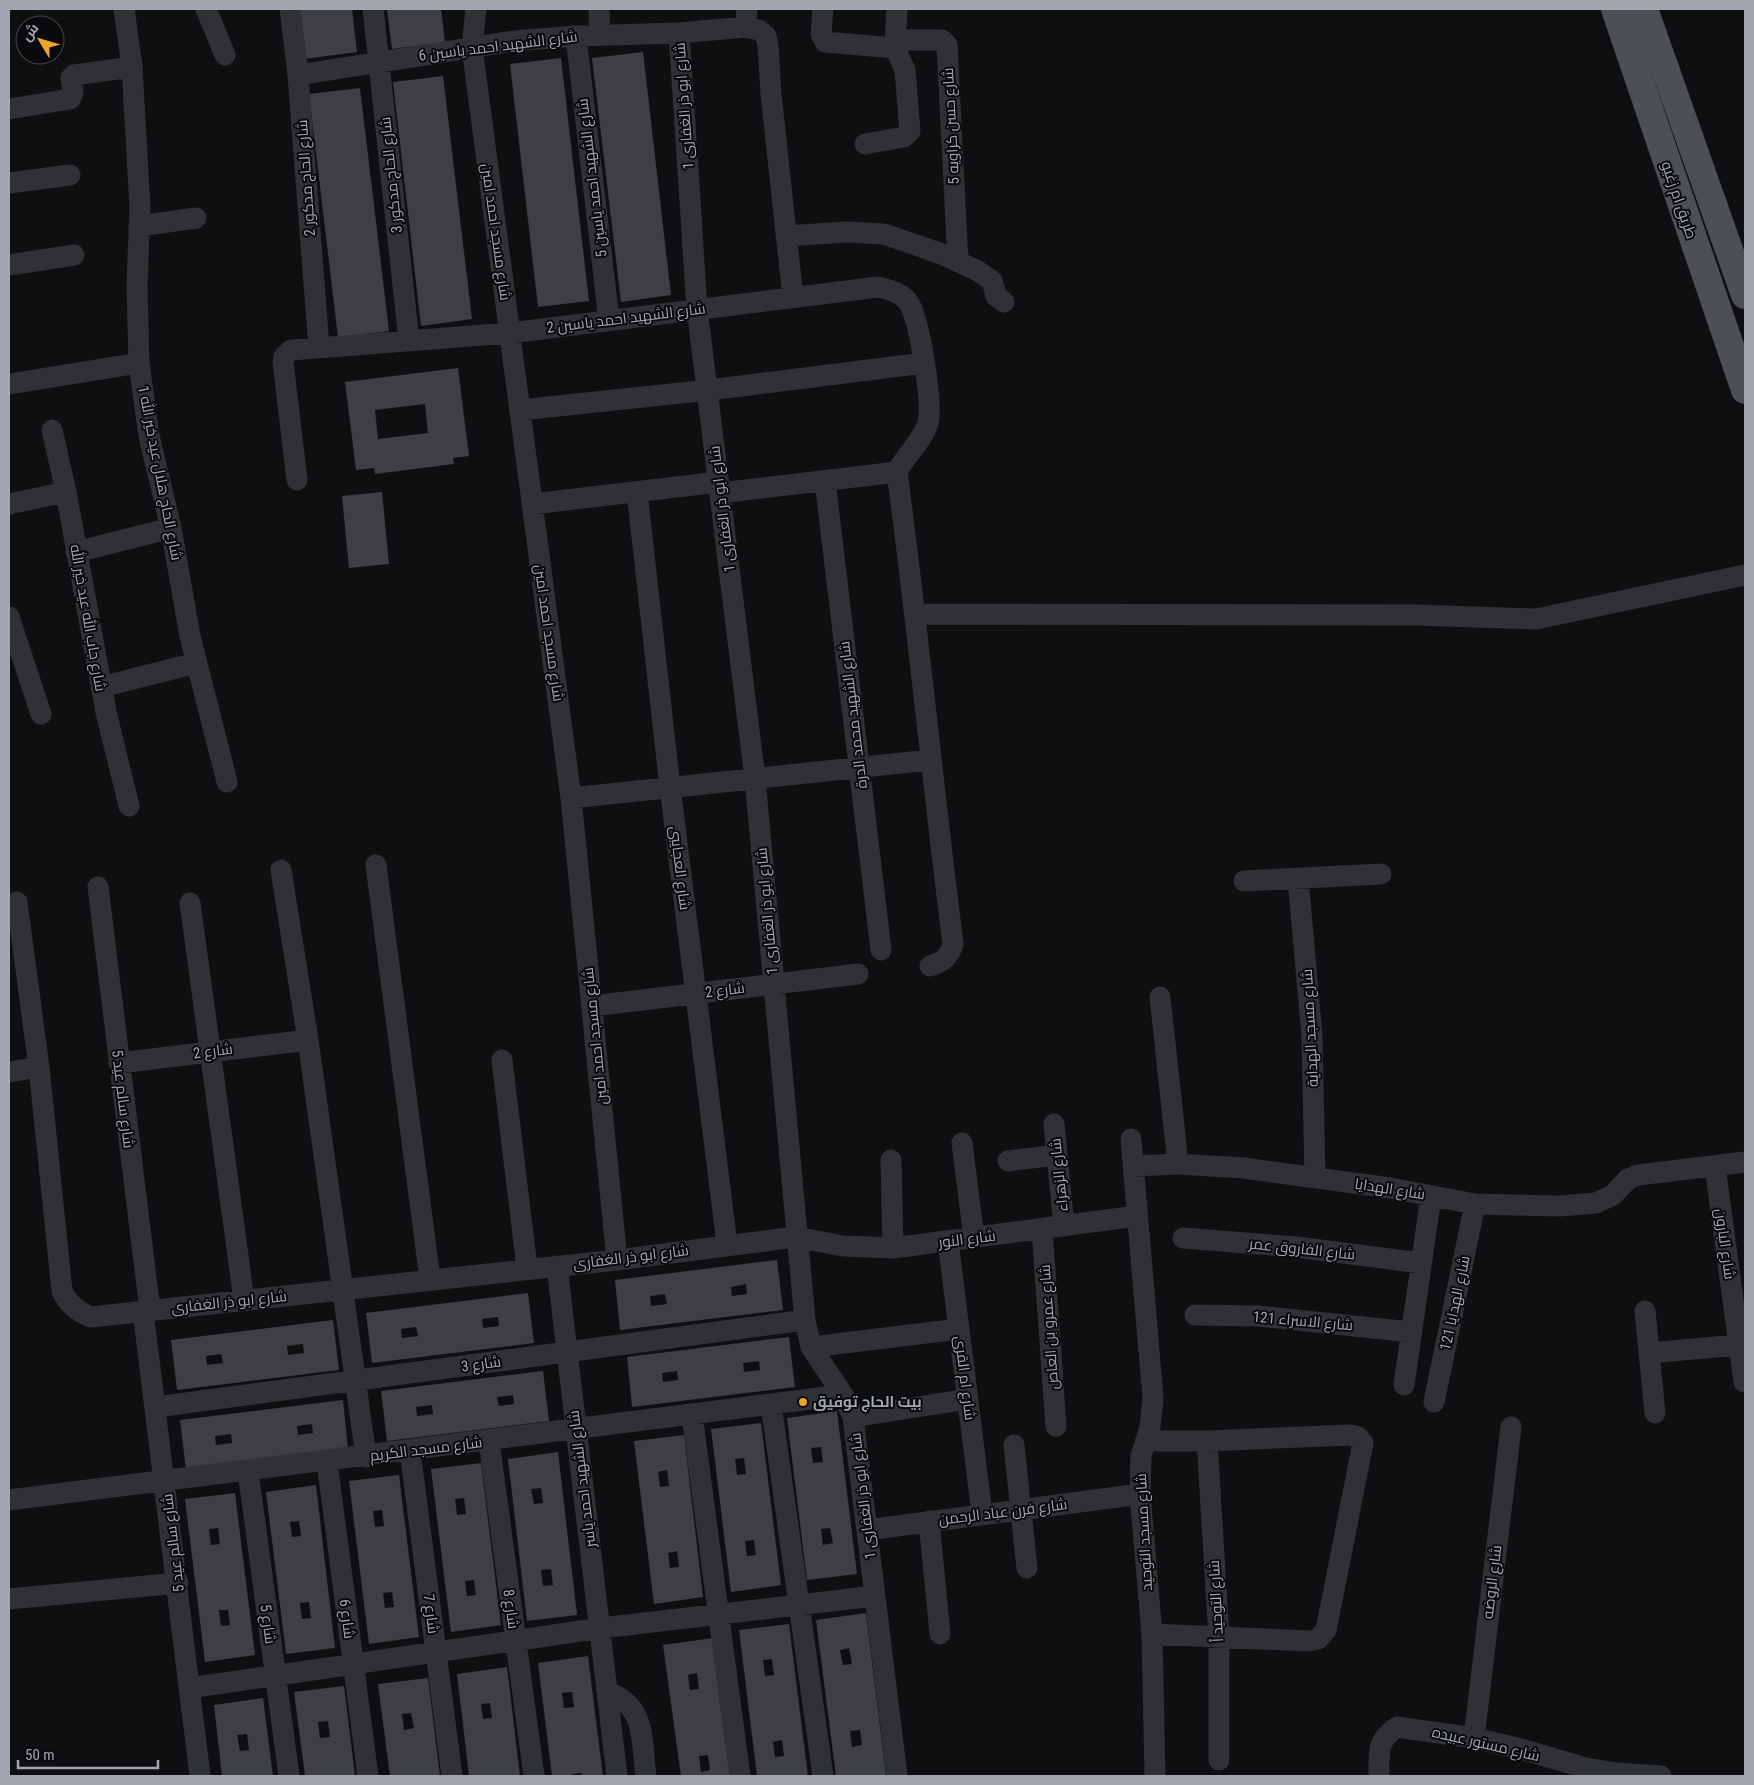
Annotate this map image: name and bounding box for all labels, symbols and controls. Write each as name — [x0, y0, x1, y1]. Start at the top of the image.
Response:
north arrow — [15, 15, 65, 65]
text: ش — [18, 20, 42, 45]
street label: شارع الشهيد احمد ياسين 6 — [418, 27, 579, 67]
street label: شارع ابو ذر الغفارى 1 — [671, 42, 699, 170]
street label: شارع حسن كراويه 5 — [939, 67, 965, 185]
street label: شارع الشهيد احمد ياسين 5 — [573, 97, 613, 258]
street label: شارع الحاج مدكور 3 — [376, 116, 408, 234]
street label: شارع الحاج مدكور 2 — [293, 119, 321, 237]
street label: طريق ام زغيو — [1656, 159, 1701, 241]
street label: شارع مسجد احمد امين — [475, 162, 515, 302]
street label: شارع الشهيد احمد ياسين 2 — [546, 299, 707, 339]
street label: شارع الحاج هلال عيد خير الله 1 — [132, 384, 187, 562]
street label: شارع ابو ذر الغفارى 1 — [705, 445, 741, 573]
street label: شارع جاب الله عيد خير الله — [64, 543, 111, 693]
street label: شارع مسجد احمد امين — [528, 563, 568, 703]
street label: شارع الشهيد محمد الدرة — [835, 640, 873, 790]
street label: شارع العجايبى — [664, 825, 694, 911]
street label: شارع ابو ذر الغفارى 1 — [752, 847, 784, 975]
street label: شارع مسجد احمد امين — [579, 966, 613, 1106]
street label: شارع مسجد الهداية — [1298, 968, 1324, 1088]
street label: شارع 2 — [704, 979, 746, 1003]
street label: شارع 2 — [192, 1040, 234, 1064]
street label: شارع سالم عيد 5 — [106, 1049, 138, 1149]
street label: شارع الزهراء — [1046, 1137, 1074, 1213]
street label: شارع الهدايا — [1353, 1175, 1427, 1205]
street label: شارع البارون — [1709, 1207, 1739, 1281]
street label: شارع النور — [936, 1227, 997, 1254]
street label: شارع الفاروق عمر — [1247, 1234, 1356, 1266]
street label: شارع ابو ذر الغفارى — [572, 1241, 690, 1275]
street label: شارع الهدايا 121 — [1436, 1254, 1476, 1353]
street label: شارع عمرو بن العاص — [1036, 1264, 1064, 1390]
street label: شارع ابو ذر الغفارى — [170, 1287, 288, 1319]
street label: شارع الاسراء 121 — [1252, 1308, 1354, 1336]
street label: شارع ام القرى — [949, 1335, 979, 1422]
street label: شارع 3 — [460, 1352, 502, 1378]
place label: بيت الحاج توفيق — [813, 1393, 922, 1412]
marker: بيت الحاج توفيق — [797, 1396, 809, 1408]
street label: شارع الشهيد احمد ياسر — [565, 1409, 601, 1550]
street label: شارع ابو ذر الغفارى 1 — [846, 1432, 882, 1560]
street label: شارع مسجد الكريم — [369, 1433, 484, 1467]
street label: شارع مسجد التوحيد — [1132, 1473, 1158, 1591]
street label: شارع سالم عيد 5 — [158, 1493, 190, 1593]
street label: شارع فرن عباد الرحمن — [938, 1495, 1069, 1531]
street label: شارع الروضه — [1479, 1544, 1507, 1620]
street label: شارع التوحيد أ — [1204, 1559, 1229, 1642]
street label: شارع 8 — [497, 1588, 523, 1630]
street label: شارع 7 — [418, 1593, 442, 1635]
street label: شارع 6 — [334, 1598, 358, 1640]
street label: شارع 5 — [254, 1603, 280, 1645]
street label: شارع مستور عبيده — [1430, 1723, 1542, 1767]
scale bar — [18, 1738, 158, 1770]
text: 50 m — [25, 1746, 55, 1764]

